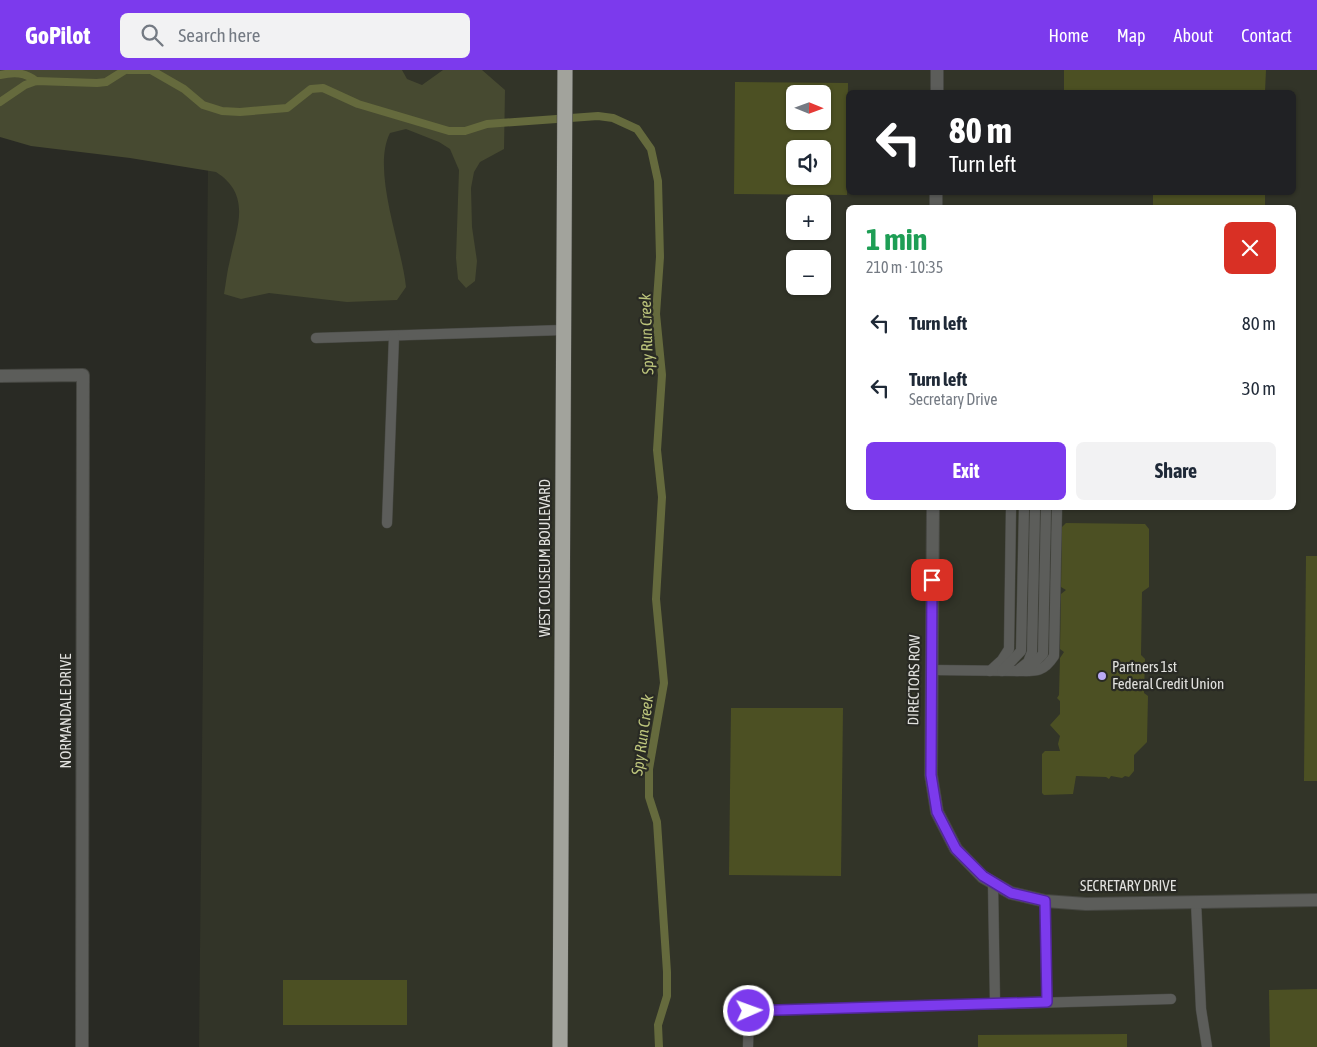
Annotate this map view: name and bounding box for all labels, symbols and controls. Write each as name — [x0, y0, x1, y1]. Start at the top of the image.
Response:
search box — [120, 13, 470, 58]
icon: search — [138, 21, 166, 49]
text: GoPilot — [25, 22, 90, 49]
text: Search here — [178, 24, 260, 46]
text: Home — [1049, 25, 1089, 46]
text: Map — [1117, 25, 1146, 46]
text: About — [1174, 25, 1213, 46]
text: Contact — [1241, 25, 1292, 46]
north arrow — [786, 85, 831, 130]
map controls — [786, 85, 831, 295]
icon: left — [866, 110, 931, 175]
text: 80 m — [949, 110, 1012, 150]
button: sound — [786, 140, 831, 185]
text: Turn left — [949, 151, 1016, 177]
button: + — [786, 195, 831, 240]
text: 1 min — [866, 222, 927, 256]
button: close — [1224, 222, 1276, 274]
button: − — [786, 250, 831, 295]
text: 210 m · 10:35 — [866, 258, 943, 276]
water label: Spy Run Creek — [636, 292, 657, 376]
icon: left — [866, 309, 894, 337]
text: Turn left — [909, 312, 967, 334]
text: 80 m — [1242, 312, 1276, 334]
text: Turn left — [909, 368, 967, 390]
icon: left — [866, 374, 894, 402]
text: 30 m — [1242, 377, 1276, 399]
text: Secretary Drive — [909, 390, 997, 408]
button: Exit — [866, 442, 1066, 500]
button: Share — [1076, 442, 1276, 500]
street label: WEST COLISEUM BOULEVARD — [536, 479, 553, 637]
pin — [911, 559, 953, 601]
icon: arrive — [918, 566, 946, 594]
street label: DIRECTORS ROW — [904, 634, 923, 725]
street label: NORMANDALE DRIVE — [57, 653, 74, 768]
place label: Partners 1st Federal Credit Union — [1112, 658, 1224, 692]
marker: Partners 1st Federal Credit Union — [1096, 670, 1108, 682]
water label: Spy Run Creek — [627, 693, 658, 778]
street label: SECRETARY DRIVE — [1080, 877, 1177, 894]
position arrow — [722, 984, 774, 1036]

